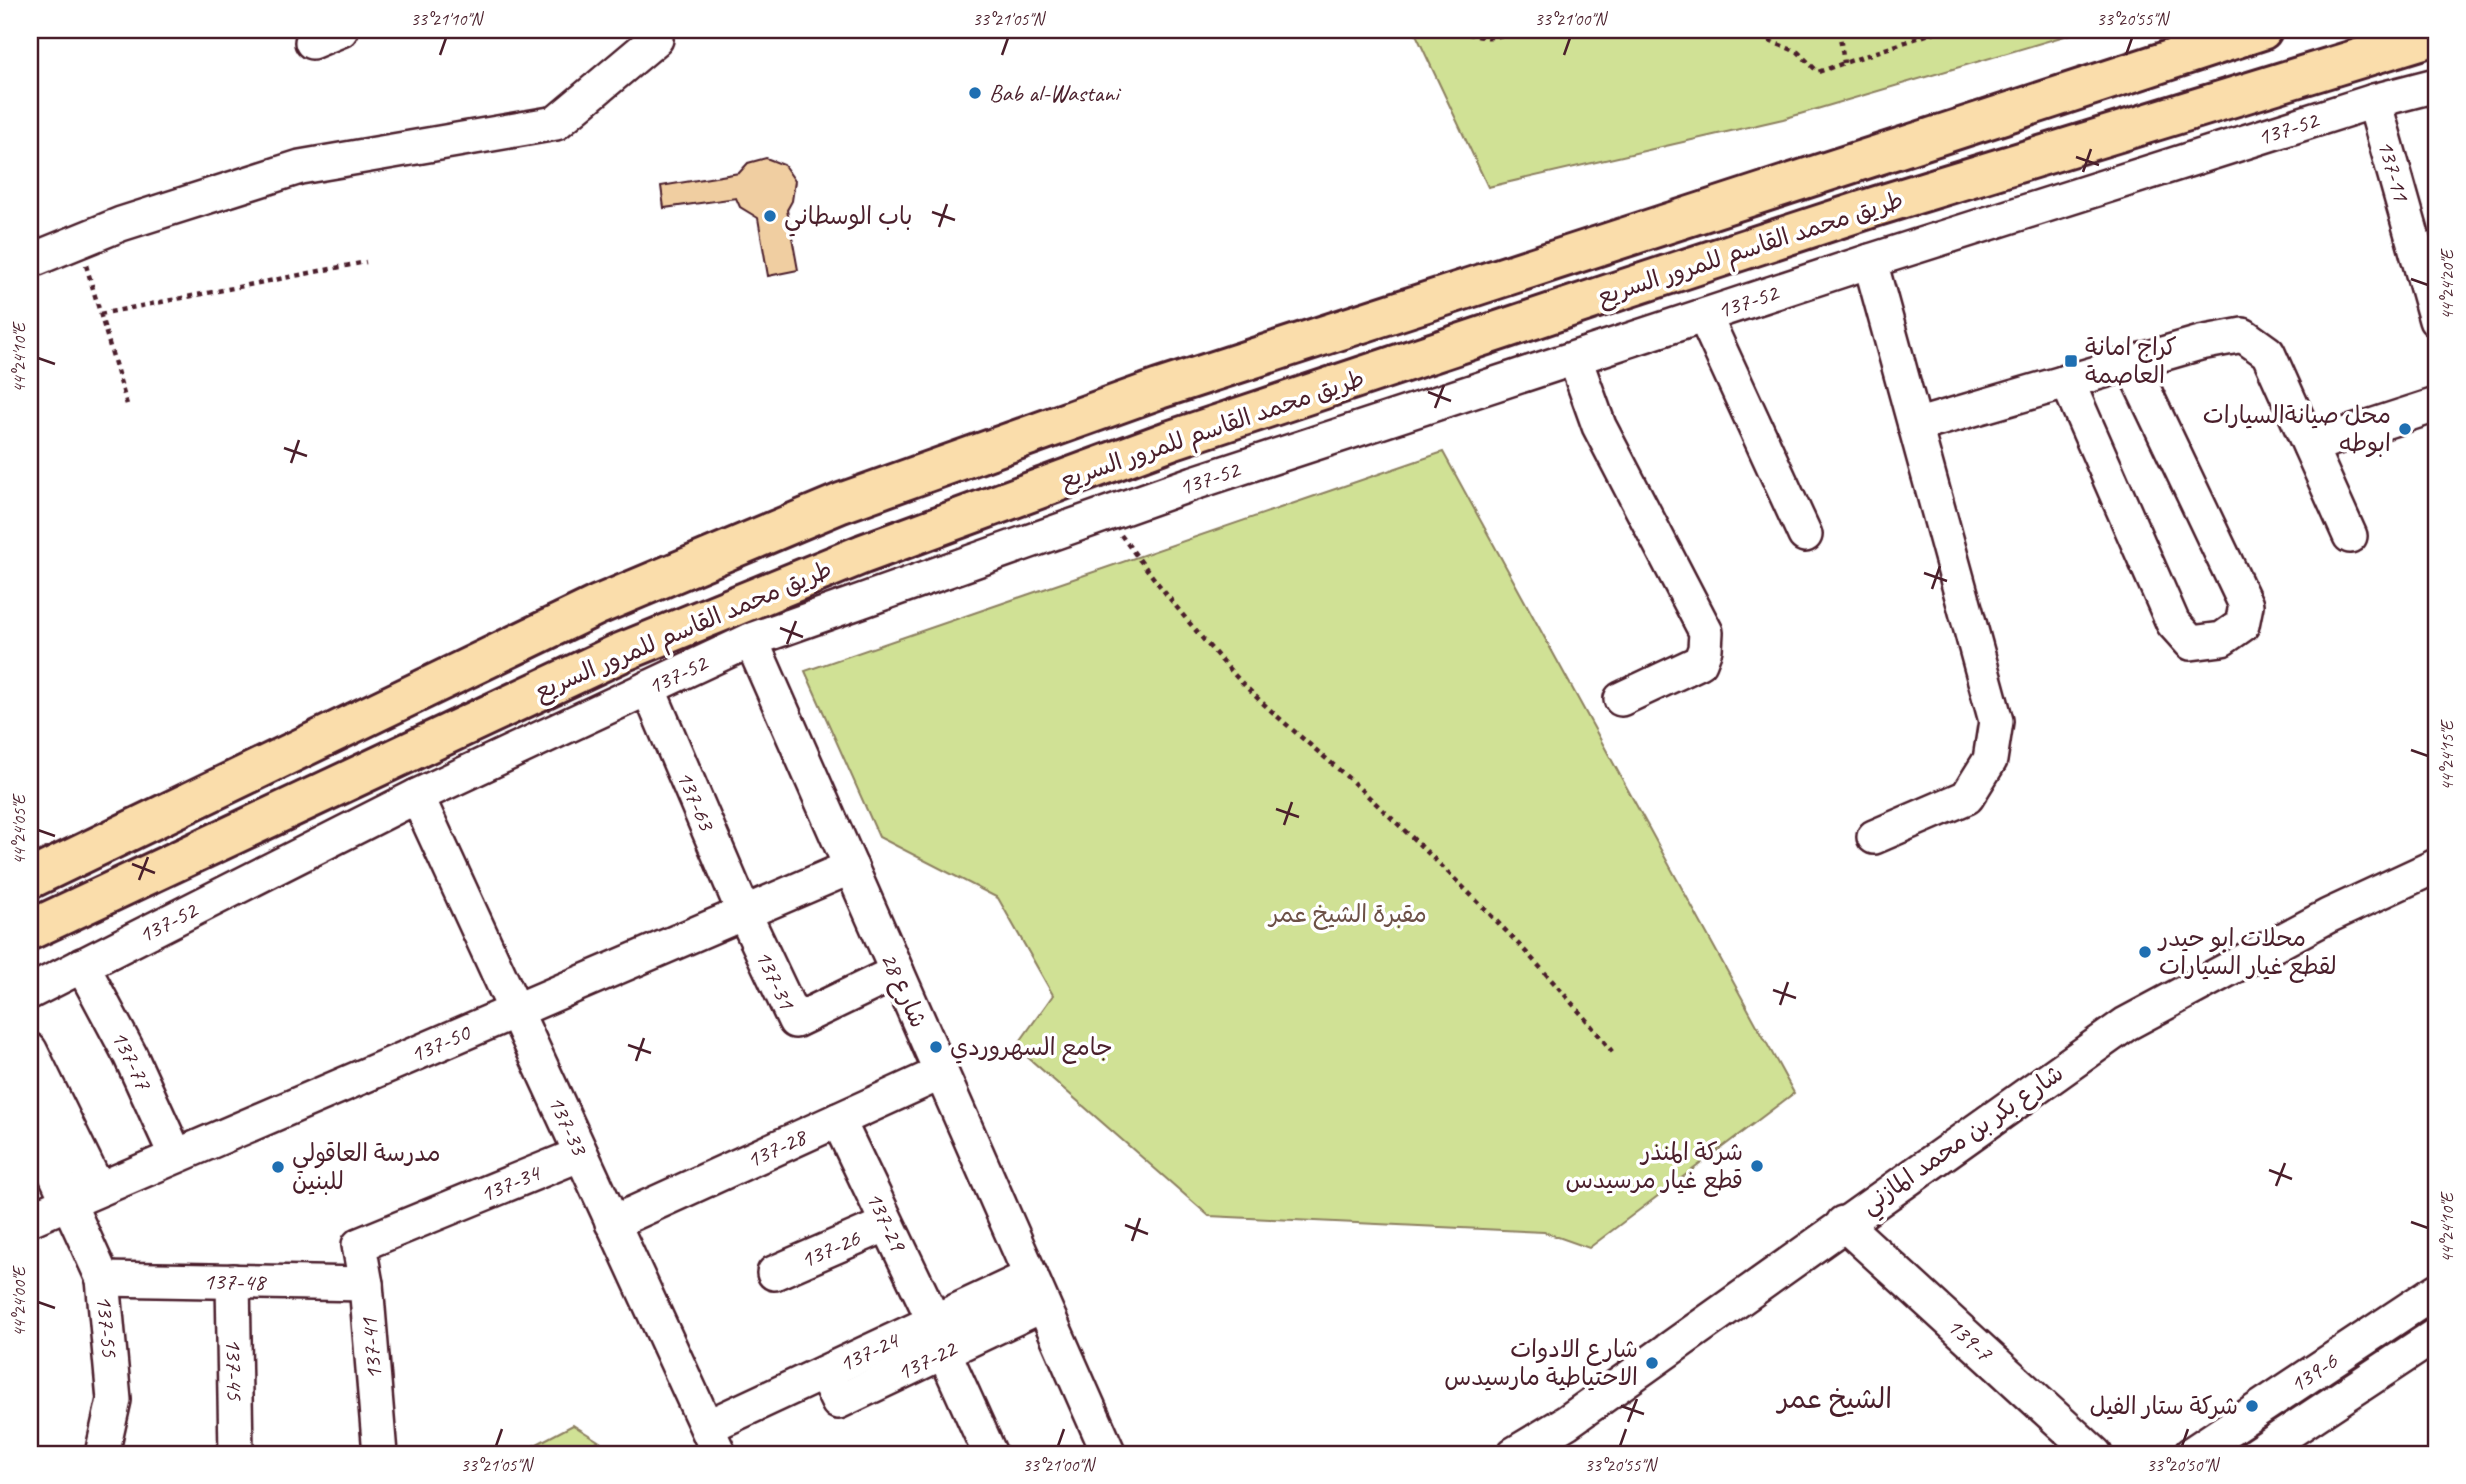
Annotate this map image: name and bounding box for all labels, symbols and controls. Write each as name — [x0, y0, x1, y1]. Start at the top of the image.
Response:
text: 33°21'10"N — [411, 8, 485, 30]
text: 33°21'05"N — [973, 8, 1047, 30]
text: 33°21'00"N — [1535, 8, 1609, 30]
text: 33°20'55"N — [2097, 8, 2171, 30]
place label: Bab al-Wastani — [989, 78, 1122, 108]
marker: Bab al-Wastani — [967, 85, 983, 101]
street label: 137-52 — [2253, 104, 2324, 152]
street label: 137-11 — [2371, 136, 2417, 205]
street label: طريق محمد القاسم للمرور السريع — [1593, 184, 1908, 315]
place label: باب الوسطاني — [784, 201, 913, 237]
marker: باب الوسطاني — [762, 208, 778, 224]
text: 44°24'20"E — [2436, 248, 2458, 320]
street label: 137-52 — [1713, 277, 1784, 325]
text: 44°24'10"E — [8, 321, 30, 393]
place label: كراج امانة العاصمة — [2085, 332, 2177, 390]
marker: كراج امانة العاصمة — [2063, 353, 2079, 369]
street label: طريق محمد القاسم للمرور السريع — [1056, 363, 1369, 498]
place label: محل صيانةالسيارات ابوطه — [2203, 400, 2391, 458]
marker: محل صيانةالسيارات ابوطه — [2397, 421, 2413, 437]
street label: 137-52 — [1174, 454, 1245, 502]
street label: طريق محمد القاسم للمرور السريع — [530, 554, 837, 709]
street label: 137-52 — [643, 647, 714, 701]
text: 44°24'15"E — [2436, 719, 2458, 791]
street label: 137-63 — [670, 766, 723, 837]
text: 44°24'05"E — [8, 793, 30, 865]
street label: 137-52 — [133, 894, 204, 950]
park label: مقبرة الشيخ عمر — [1267, 899, 1427, 930]
place label: محلات ابو حيدر لقطع غيار السيارات — [2157, 923, 2337, 983]
marker: محلات ابو حيدر لقطع غيار السيارات — [2137, 944, 2153, 960]
street label: 137-31 — [749, 945, 803, 1015]
street label: شارع 28 — [872, 948, 934, 1033]
street label: 137-50 — [406, 1016, 476, 1069]
street label: 137-77 — [105, 1025, 159, 1095]
place label: جامع السهروردي — [950, 1032, 1113, 1064]
marker: جامع السهروردي — [928, 1039, 944, 1055]
street label: شارع بكر بن محمد المازني — [1855, 1058, 2072, 1225]
street label: 137-33 — [541, 1091, 595, 1161]
street label: 137-28 — [741, 1121, 812, 1175]
place label: شركة المنذر قطع غيار مرسيدس — [1565, 1137, 1743, 1197]
place label: مدرسة العاقولي للبنين — [292, 1138, 441, 1196]
street label: 137-34 — [475, 1157, 546, 1209]
marker: شركة المنذر قطع غيار مرسيدس — [1749, 1158, 1765, 1174]
marker: مدرسة العاقولي للبنين — [270, 1159, 286, 1175]
street label: 137-29 — [859, 1187, 914, 1257]
text: 44°24'10"E — [2436, 1191, 2458, 1263]
street label: 137-26 — [796, 1222, 865, 1275]
text: 44°24'00"E — [8, 1265, 30, 1337]
street label: 137-48 — [203, 1266, 267, 1297]
street label: 137-55 — [90, 1294, 125, 1359]
street label: 139-7 — [1941, 1311, 2000, 1368]
street label: 137-41 — [353, 1316, 389, 1381]
street label: 137-24 — [834, 1324, 905, 1378]
street label: 137-22 — [892, 1332, 963, 1387]
place label: شارع الادوات الاحتياطية مارسيدس — [1444, 1334, 1638, 1392]
street label: 137-45 — [219, 1338, 250, 1401]
street label: 139-6 — [2284, 1345, 2344, 1399]
marker: شارع الادوات الاحتياطية مارسيدس — [1644, 1355, 1660, 1371]
district label: الشيخ عمر — [1776, 1381, 1892, 1417]
place label: شركة ستار الفيل — [2090, 1391, 2238, 1421]
marker: شركة ستار الفيل — [2244, 1398, 2260, 1414]
text: 33°21'05"N — [461, 1454, 535, 1476]
text: 33°21'00"N — [1023, 1454, 1097, 1476]
text: 33°20'55"N — [1585, 1454, 1659, 1476]
text: 33°20'50"N — [2147, 1454, 2221, 1476]

